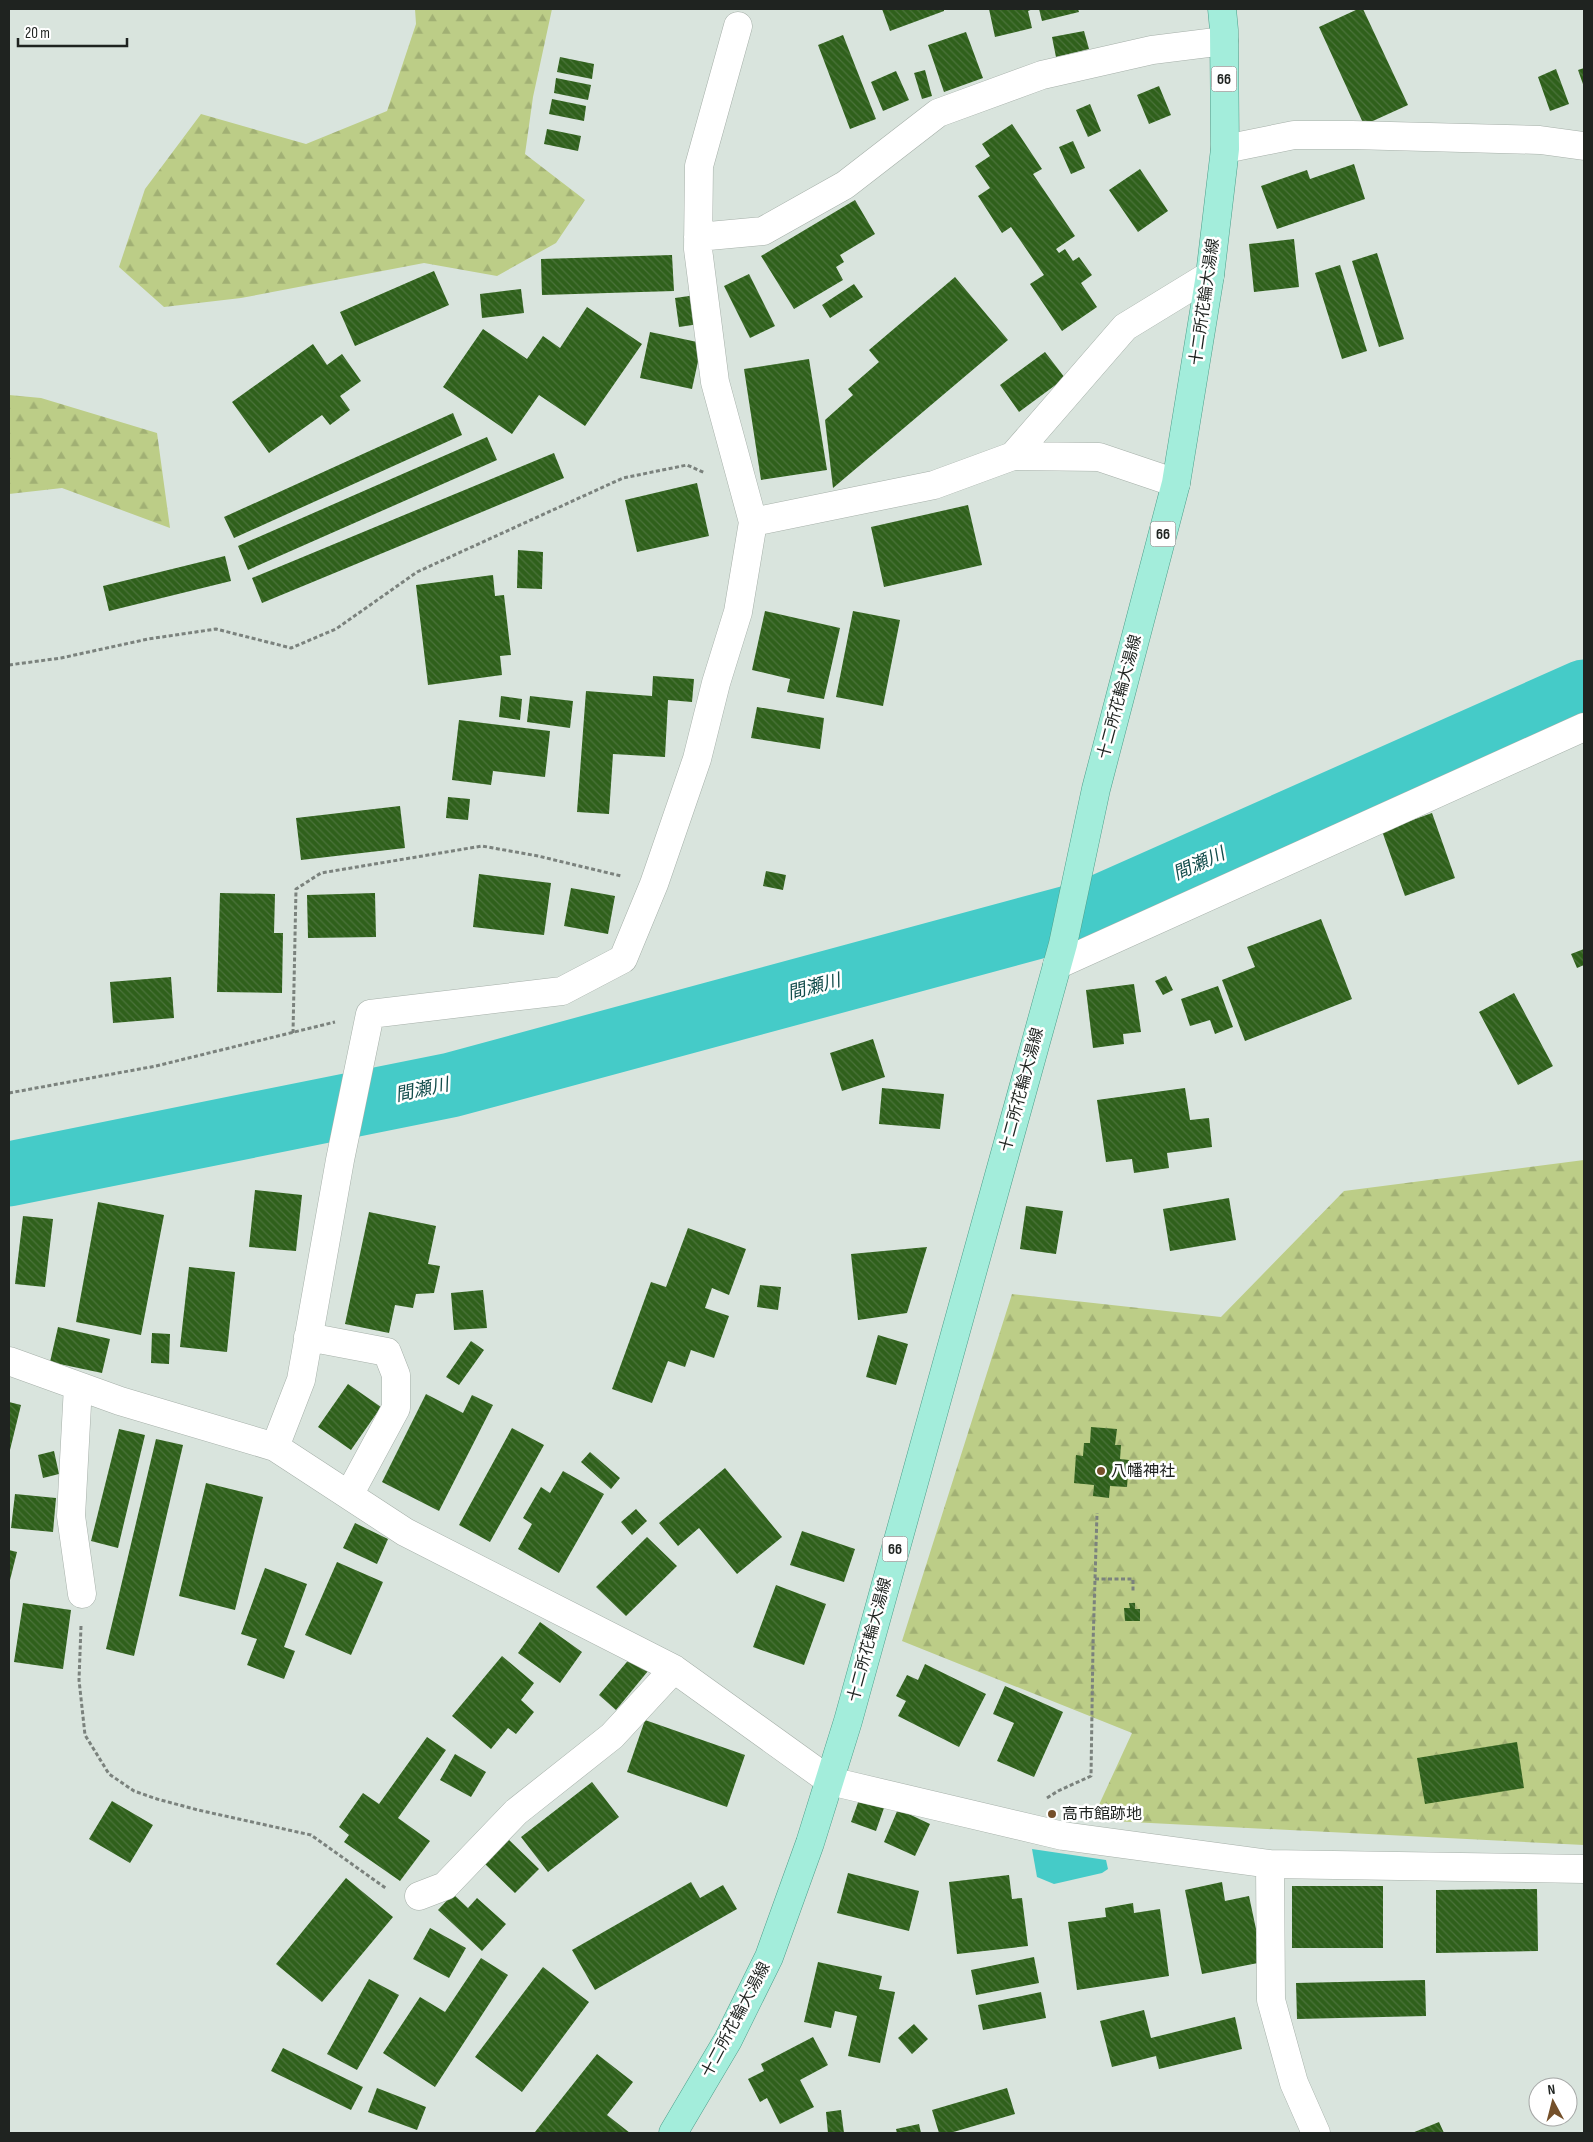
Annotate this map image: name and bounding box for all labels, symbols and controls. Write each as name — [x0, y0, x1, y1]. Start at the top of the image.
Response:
scale bar — [18, 15, 126, 47]
text: 20 m — [25, 24, 50, 43]
road number: 66 — [1212, 66, 1236, 92]
street label: 十二所花輪大湯線 — [1187, 237, 1223, 367]
road number: 66 — [1150, 522, 1176, 546]
street label: 十二所花輪大湯線 — [1094, 633, 1146, 761]
water label: 間瀬川 — [1170, 843, 1230, 885]
water label: 間瀬川 — [785, 969, 845, 1004]
street label: 十二所花輪大湯線 — [996, 1026, 1048, 1154]
water label: 間瀬川 — [393, 1074, 453, 1106]
place label: 八幡神社 — [1111, 1462, 1175, 1481]
marker: 八幡神社 — [1095, 1465, 1107, 1477]
road number: 66 — [882, 1536, 908, 1562]
street label: 十二所花輪大湯線 — [844, 1576, 896, 1704]
place label: 高市館跡地 — [1062, 1805, 1142, 1824]
marker: 高市館跡地 — [1046, 1808, 1058, 1820]
street label: 十二所花輪大湯線 — [698, 1959, 774, 2081]
north arrow — [1528, 2077, 1578, 2127]
text: N — [1547, 2081, 1556, 2098]

